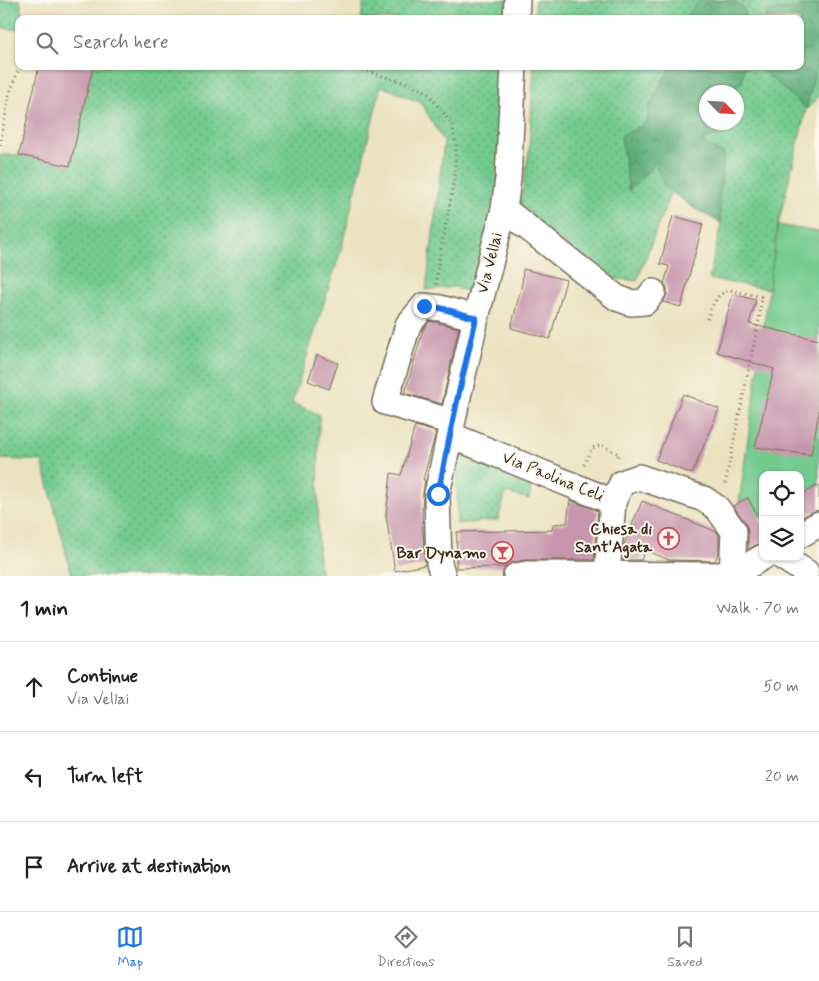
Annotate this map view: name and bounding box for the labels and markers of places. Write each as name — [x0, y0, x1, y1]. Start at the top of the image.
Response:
place label: Chiesa di Sant'Agata — [575, 519, 652, 559]
church icon: Chiesa di Sant'Agata — [656, 526, 680, 550]
bar icon: Bar Dynamo — [490, 541, 514, 565]
place label: Bar Dynamo — [396, 543, 486, 564]

